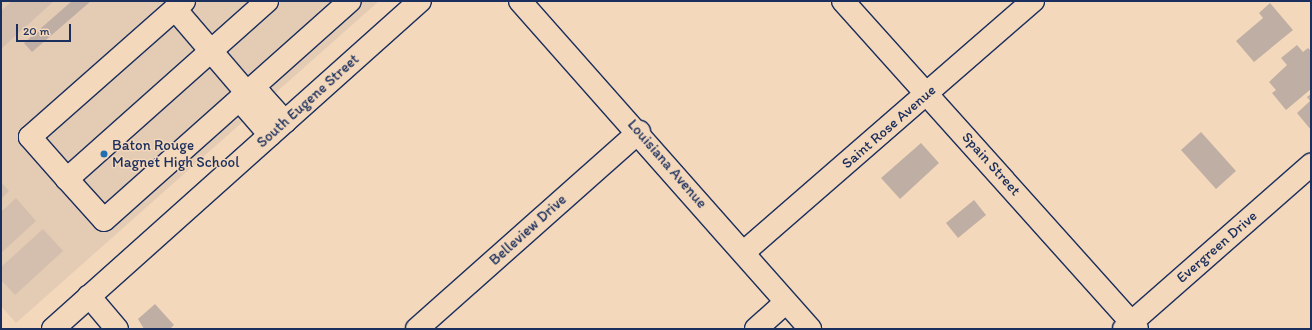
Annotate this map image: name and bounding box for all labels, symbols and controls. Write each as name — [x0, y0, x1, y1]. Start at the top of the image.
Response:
scale bar — [18, 16, 73, 42]
text: 20 m — [23, 24, 50, 38]
street label: South Eugene Street — [253, 51, 363, 151]
street label: Saint Rose Avenue — [838, 81, 940, 173]
street label: Louisiana Avenue — [624, 116, 710, 212]
street label: Spain Street — [958, 129, 1024, 199]
place label: Baton Rouge Magnet High School — [112, 136, 239, 171]
marker: Baton Rouge Magnet High School — [99, 149, 109, 159]
street label: Belleview Drive — [486, 191, 570, 269]
street label: Evergreen Drive — [1173, 207, 1261, 287]

